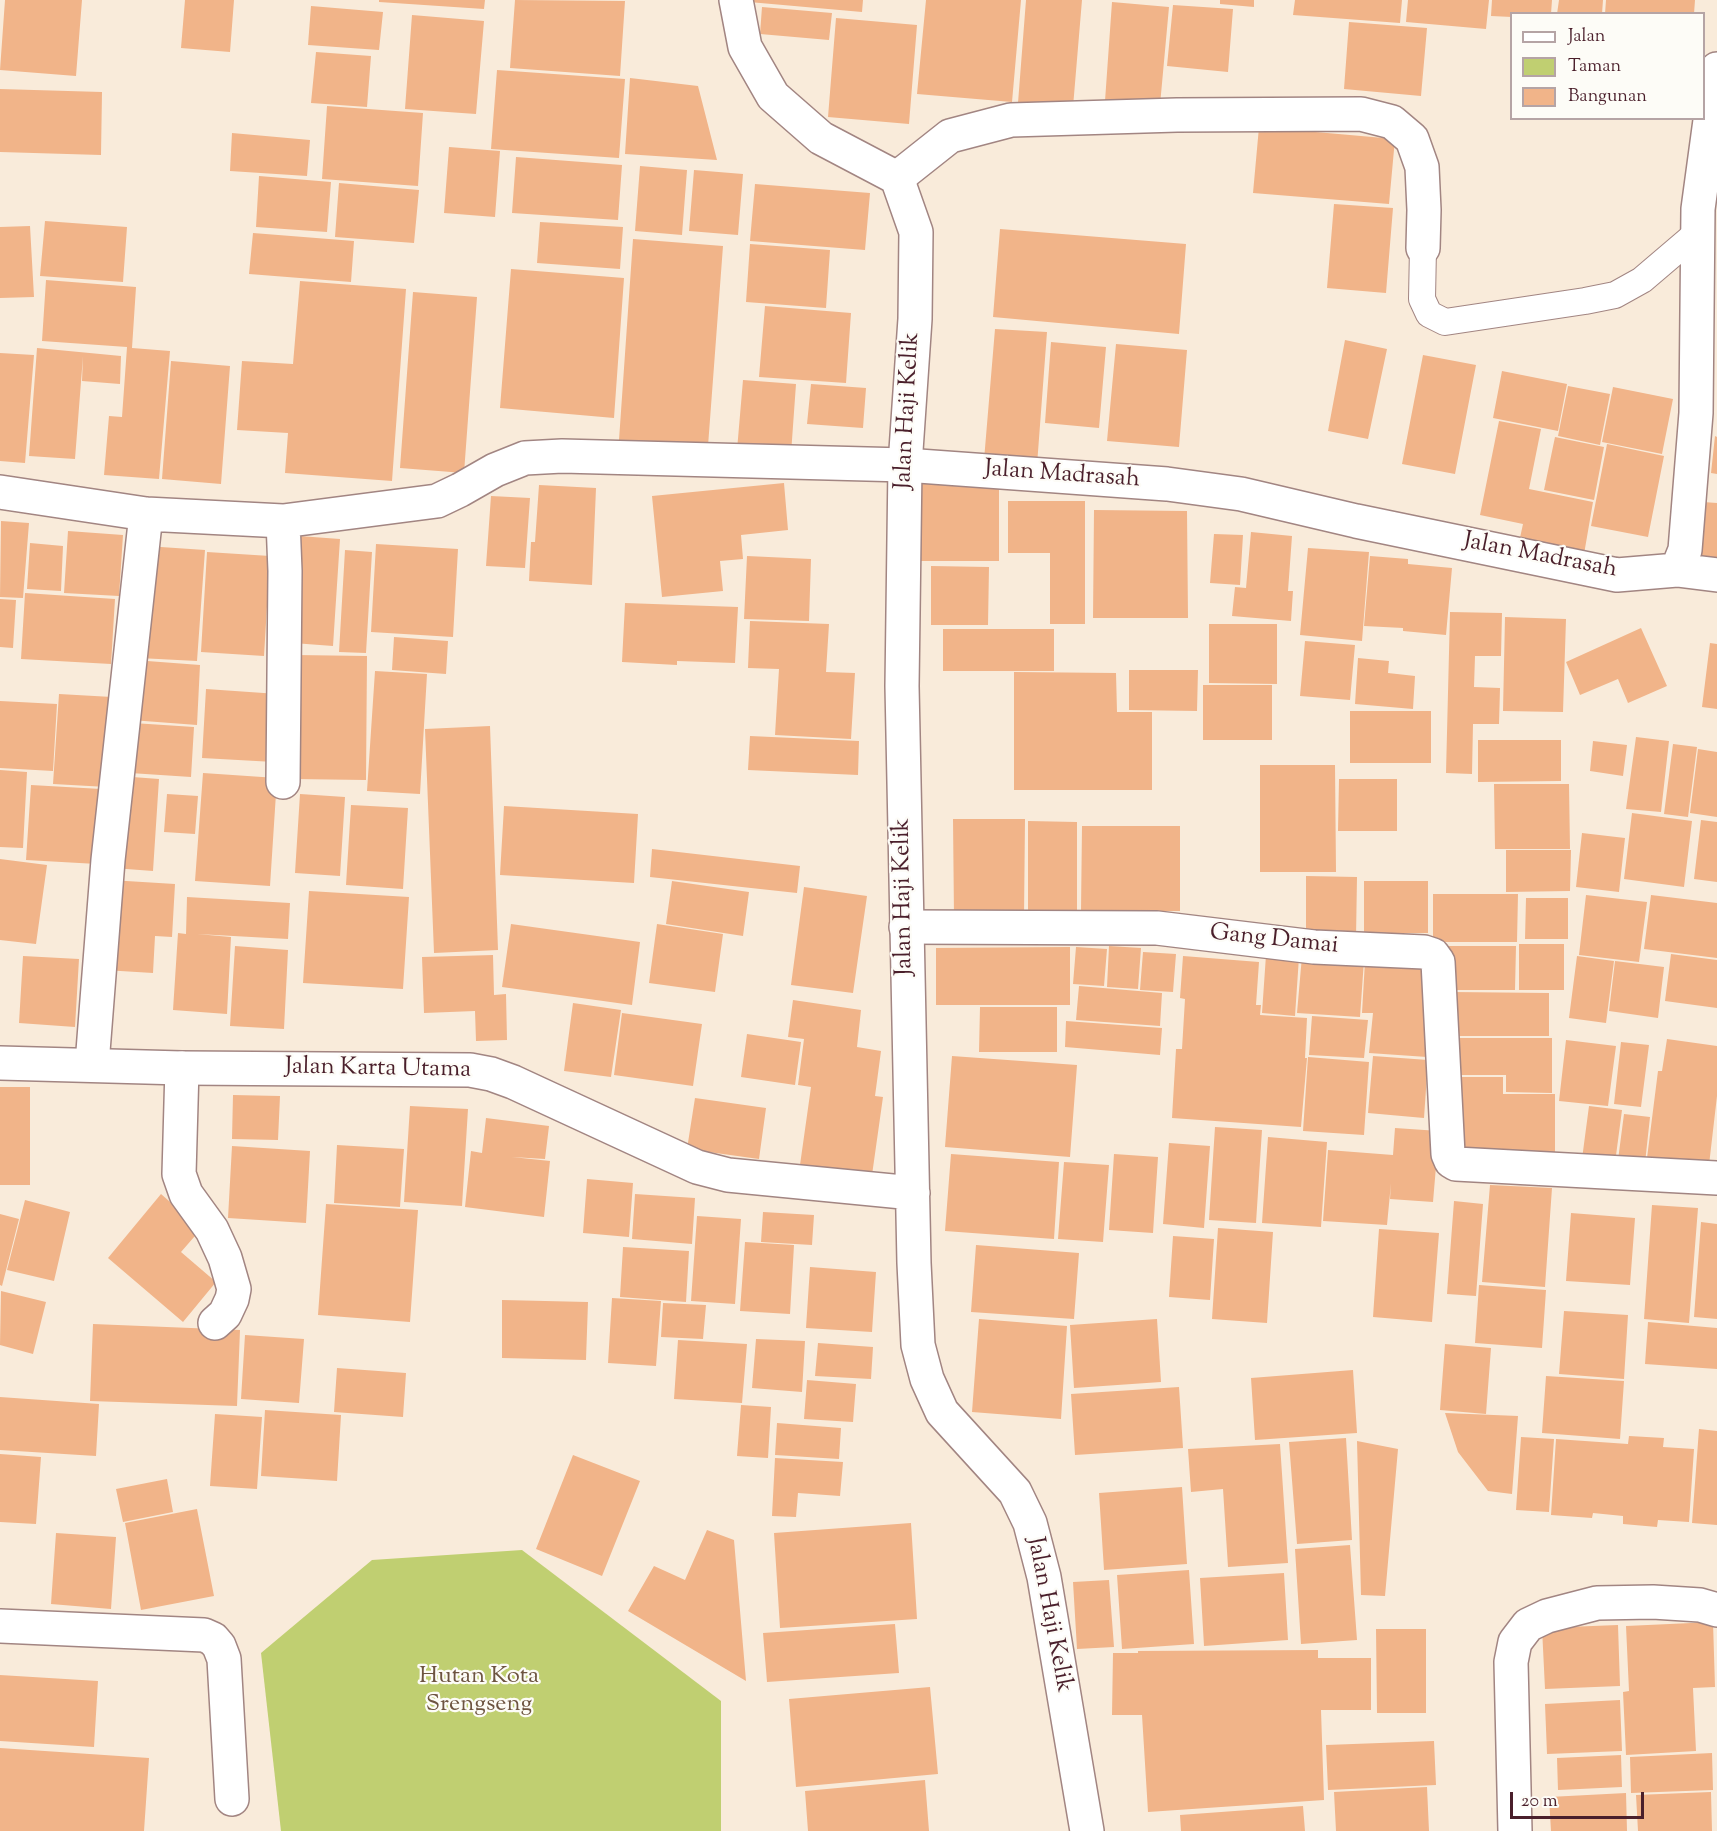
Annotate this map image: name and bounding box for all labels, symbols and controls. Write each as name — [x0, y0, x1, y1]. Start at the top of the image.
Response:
legend — [1510, 12, 1705, 120]
text: Jalan — [1568, 24, 1605, 50]
text: Taman — [1568, 54, 1621, 80]
text: Bangunan — [1568, 84, 1647, 110]
street label: Jalan Haji Kelik — [890, 332, 928, 490]
street label: Jalan Madrasah — [983, 456, 1141, 496]
street label: Jalan Madrasah — [1461, 528, 1619, 586]
street label: Jalan Haji Kelik — [889, 818, 921, 976]
street label: Gang Damai — [1208, 920, 1340, 962]
street label: Jalan Karta Utama — [285, 1054, 471, 1086]
street label: Jalan Haji Kelik — [1019, 1535, 1077, 1695]
park label: Hutan Kota Srengseng — [419, 1664, 539, 1720]
scale bar — [1513, 1780, 1646, 1818]
text: 20 m — [1521, 1789, 1558, 1815]

